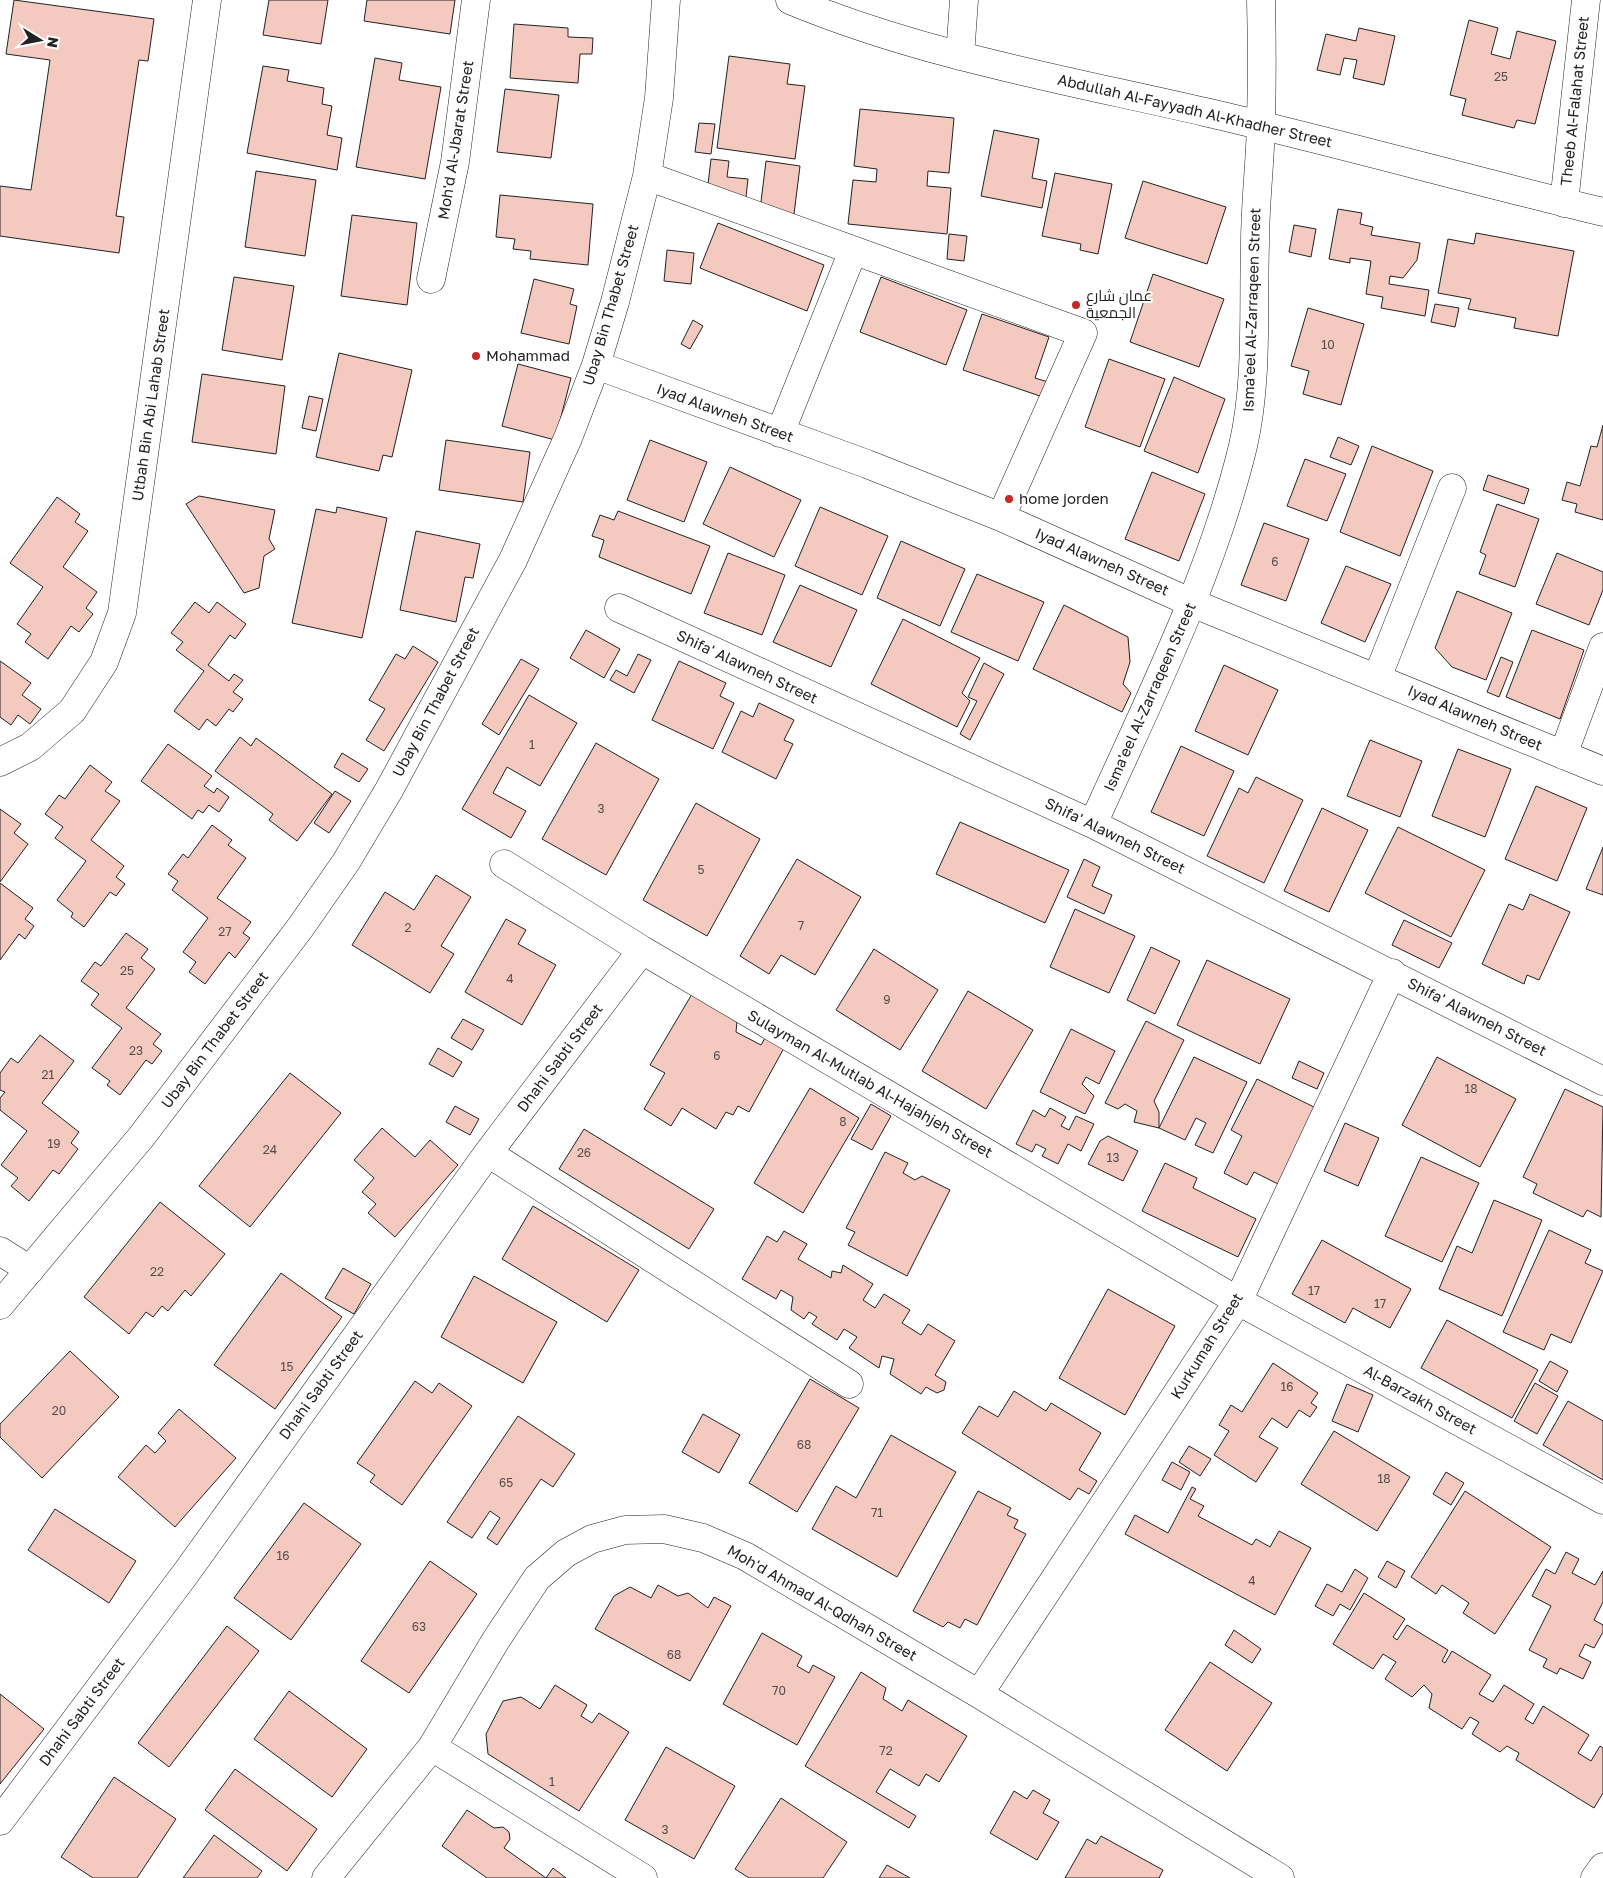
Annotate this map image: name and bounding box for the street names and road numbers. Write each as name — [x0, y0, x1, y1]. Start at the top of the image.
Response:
street label: Theeb Al-Falahat Street — [1556, 15, 1592, 187]
street label: Moh'd Al-Jbarat Street — [434, 59, 476, 221]
street label: Abdullah Al-Fayyadh Al-Khadher Street — [1056, 70, 1334, 150]
street label: Isma'eel Al-Zarraqeen Street — [1238, 207, 1264, 412]
street label: Ubay Bin Thabet Street — [578, 222, 642, 387]
street label: Utbah Bin Abi Lahab Street — [128, 308, 172, 502]
street label: Iyad Alawneh Street — [654, 379, 796, 445]
street label: Iyad Alawneh Street — [1033, 523, 1172, 599]
street label: Isma'eel Al-Zarraqeen Street — [1099, 600, 1199, 794]
street label: Ubay Bin Thabet Street — [388, 624, 482, 779]
street label: Shifa' Alawneh Street — [674, 625, 821, 707]
street label: Iyad Alawneh Street — [1405, 681, 1545, 754]
street label: Shifa' Alawneh Street — [1042, 793, 1188, 877]
street label: Ubay Bin Thabet Street — [157, 967, 272, 1111]
street label: Shifa' Alawneh Street — [1405, 973, 1550, 1059]
street label: Dhahi Sabti Street — [513, 1000, 606, 1115]
street label: Sulayman Al-Mutlab Al-Hajahjeh Street — [745, 1005, 996, 1161]
street label: Kurkumah Street — [1166, 1289, 1246, 1402]
street label: Dhahi Sabti Street — [275, 1326, 366, 1443]
street label: Al-Barzakh Street — [1361, 1361, 1480, 1438]
street label: Moh'd Ahmad Al-Qdhah Street — [724, 1540, 921, 1664]
street label: Dhahi Sabti Street — [35, 1654, 128, 1769]

